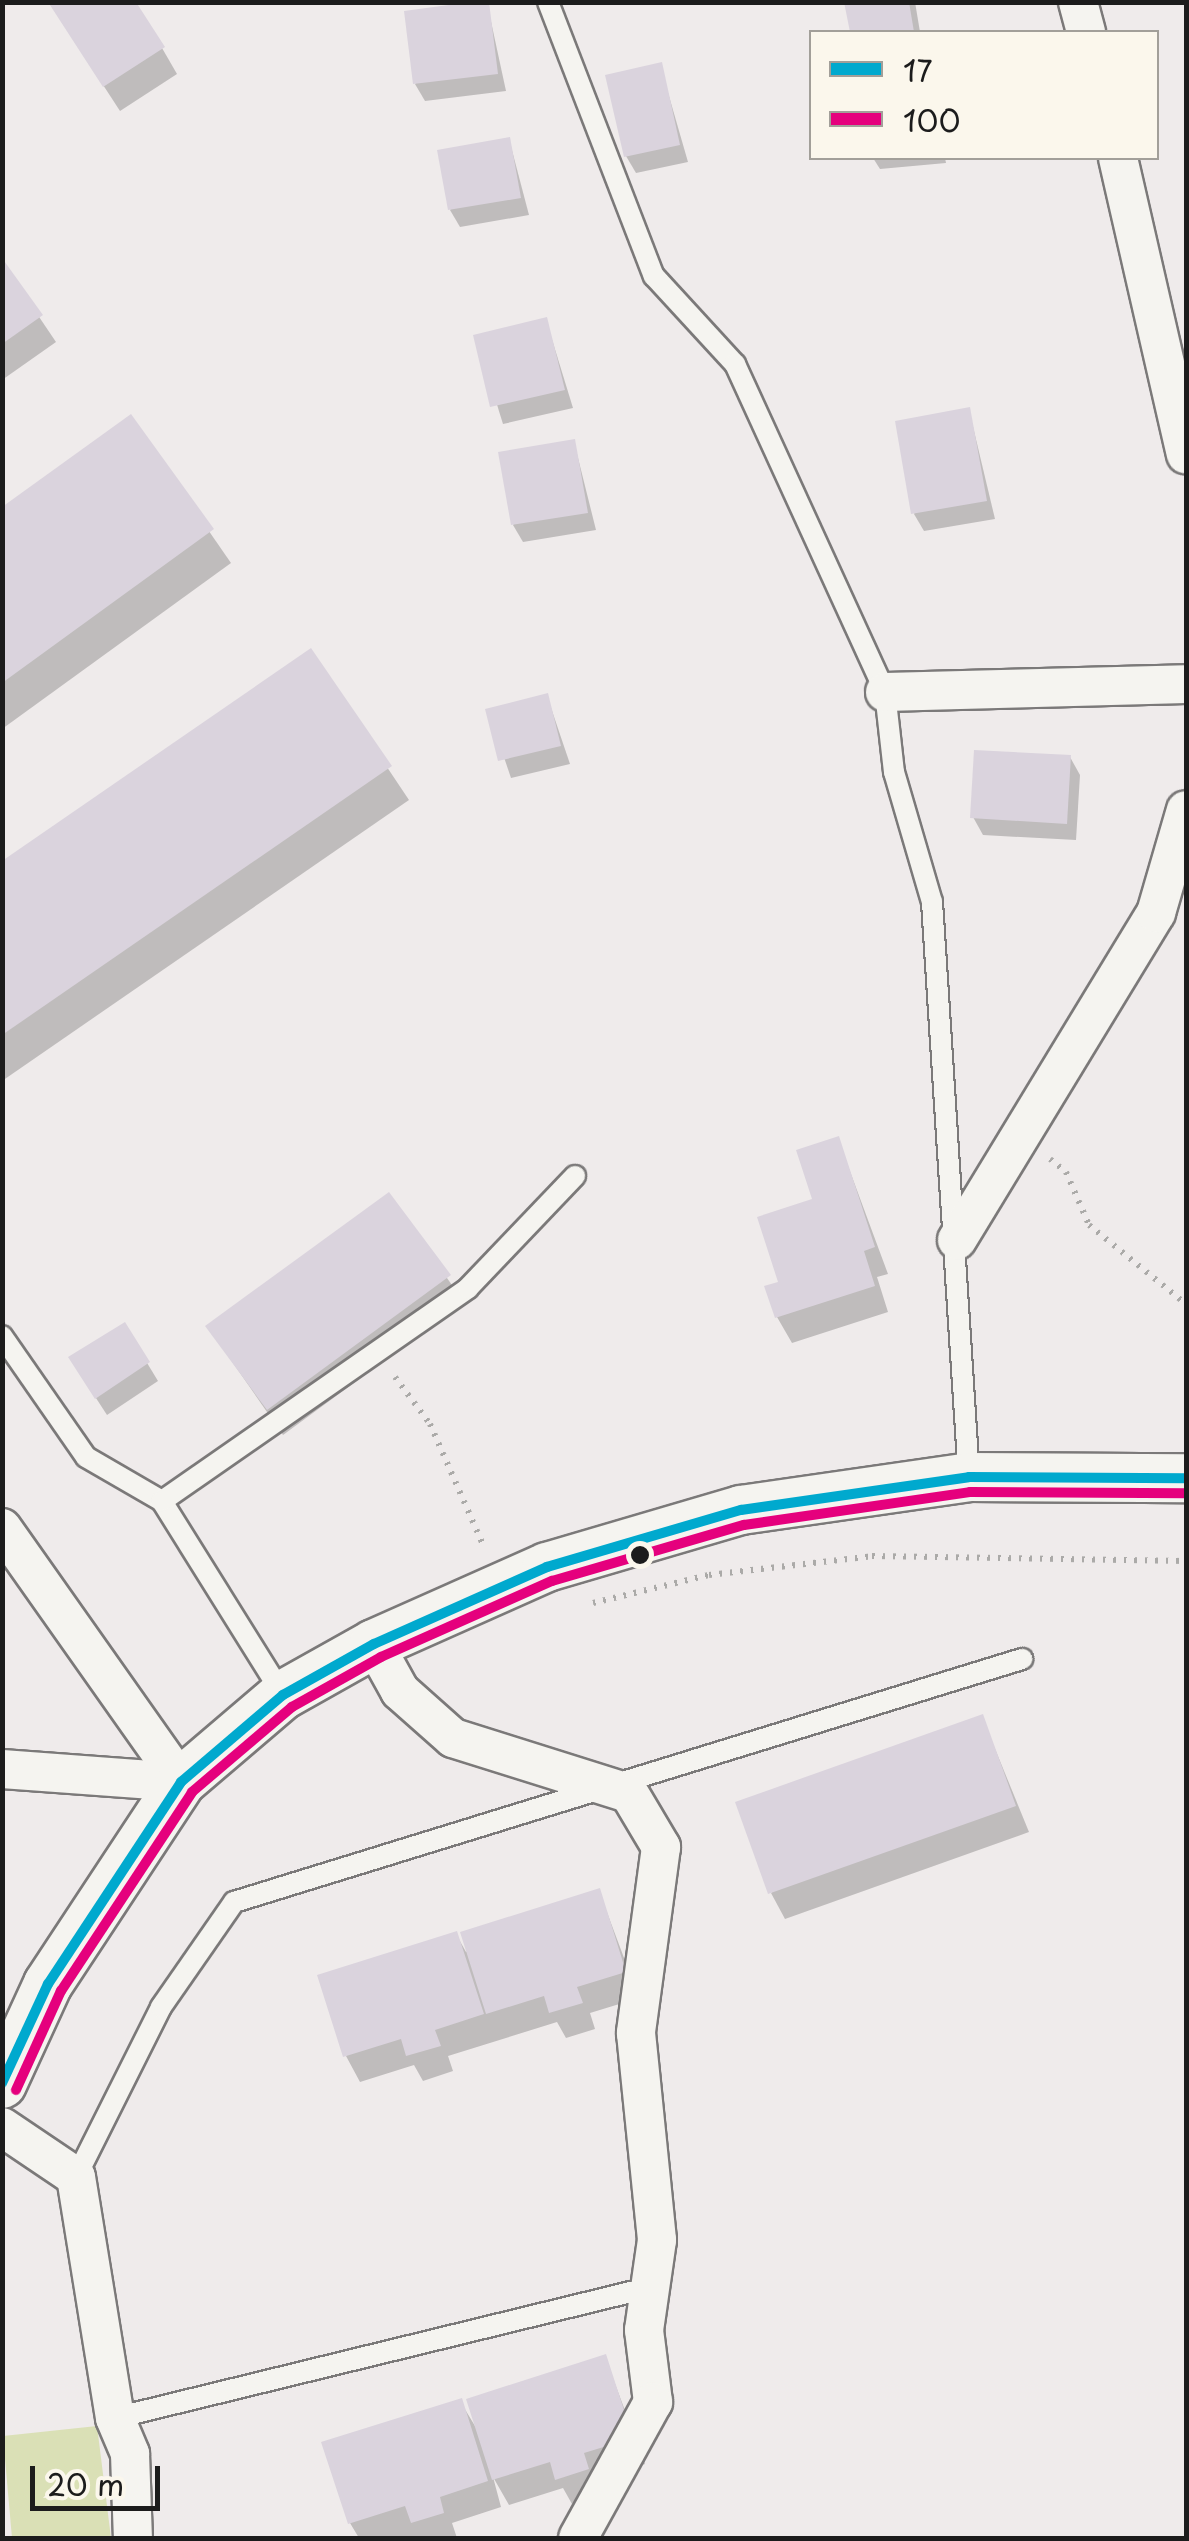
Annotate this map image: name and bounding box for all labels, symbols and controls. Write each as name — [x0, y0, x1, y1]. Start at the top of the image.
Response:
legend — [809, 30, 1159, 160]
text: 17 — [903, 47, 932, 92]
text: 100 — [903, 97, 960, 142]
unlabelled marker — [630, 1545, 650, 1565]
scale bar — [35, 2446, 165, 2508]
text: 20 m — [47, 2461, 124, 2506]

